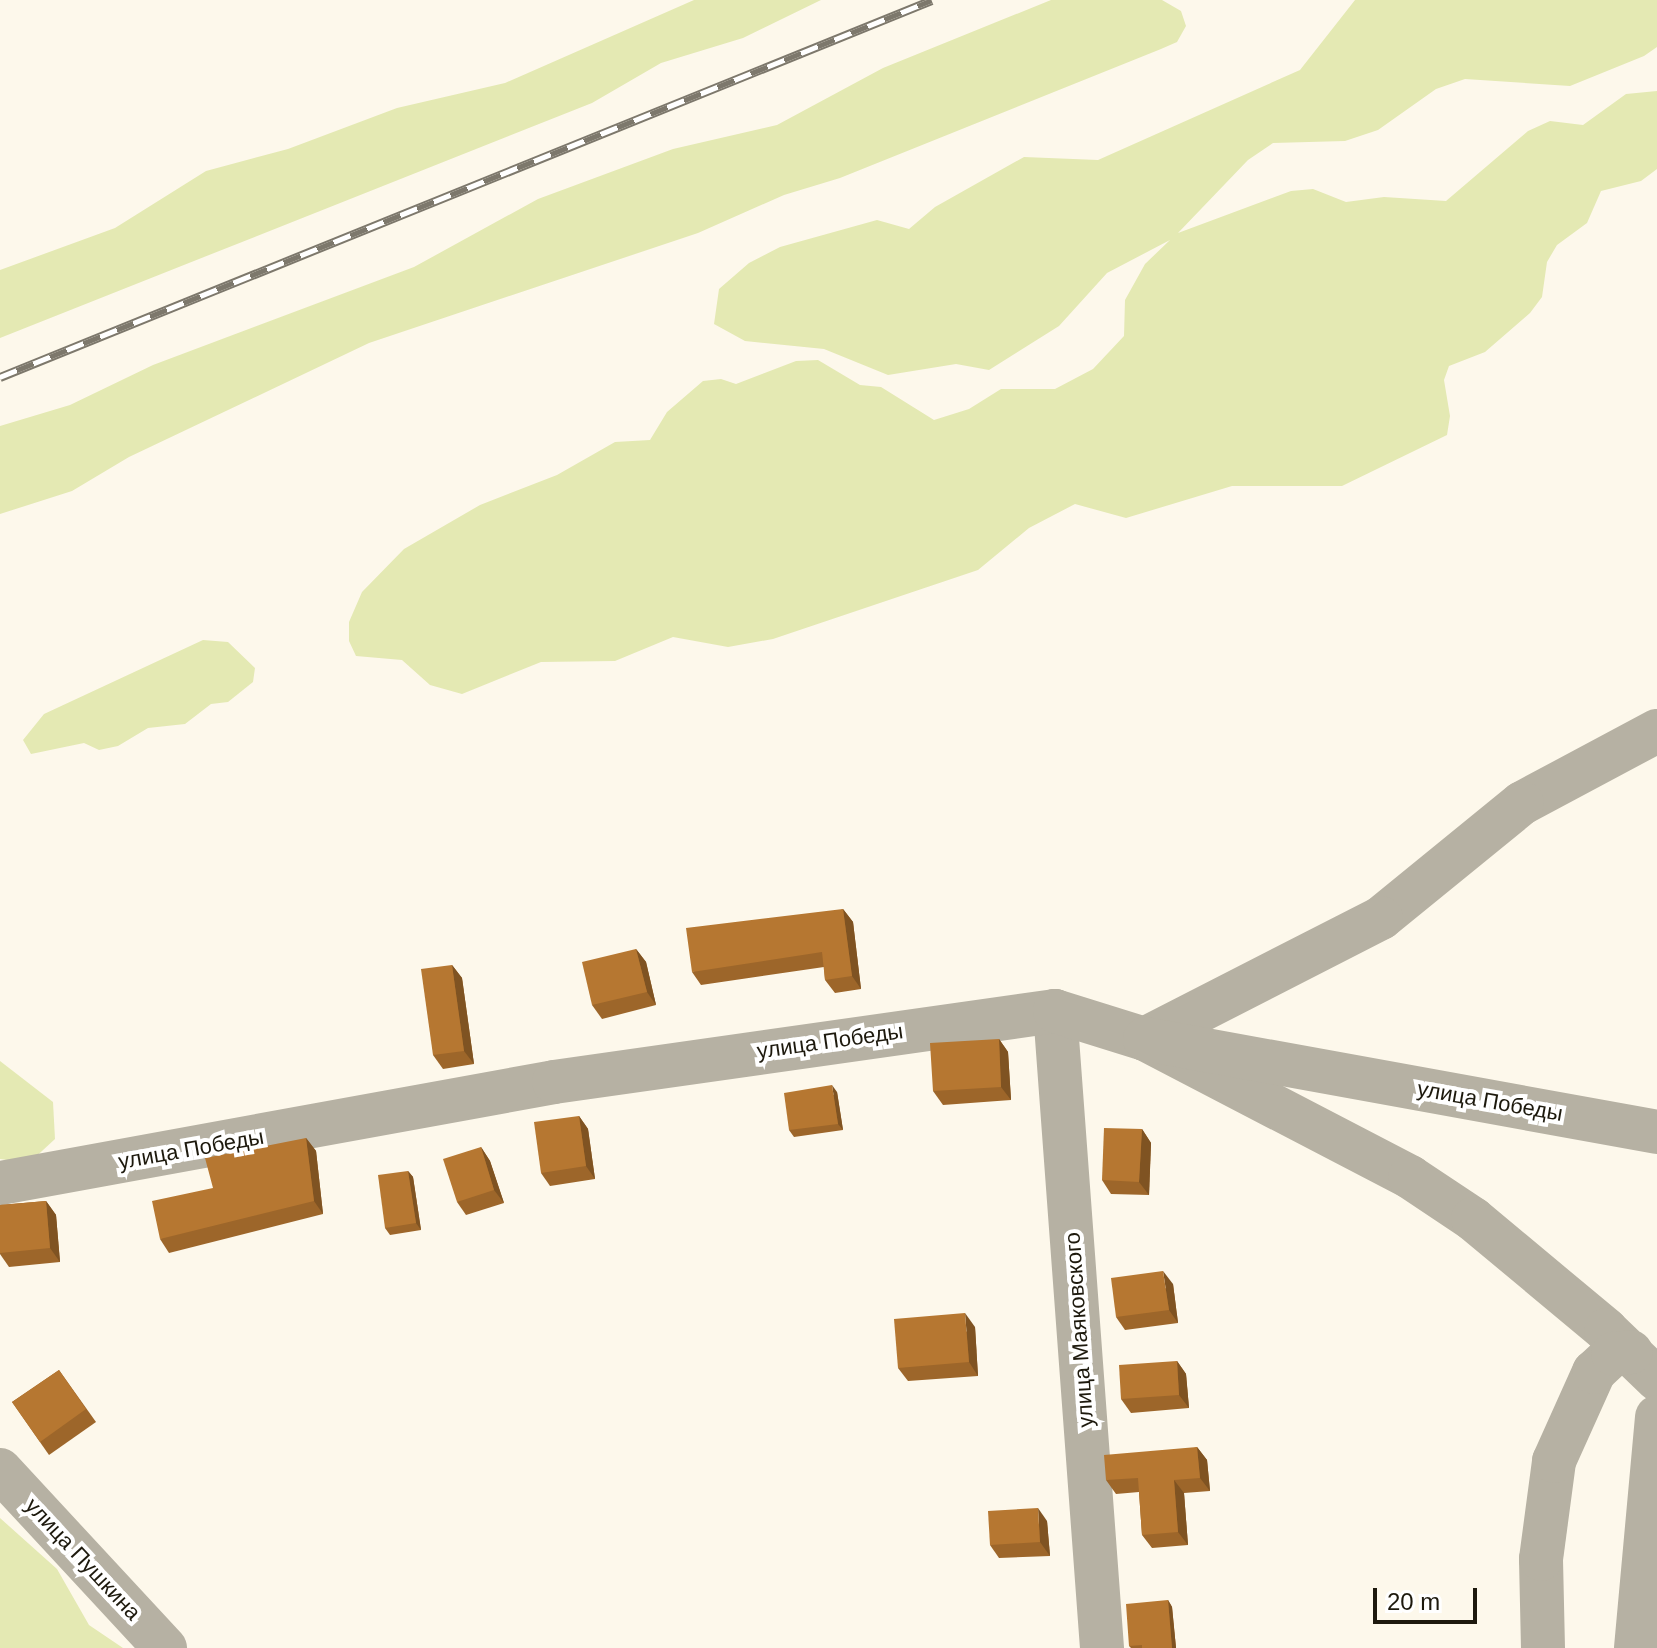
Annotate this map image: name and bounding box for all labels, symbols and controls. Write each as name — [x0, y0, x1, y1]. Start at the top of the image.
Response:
street label: улица Победы — [755, 1018, 905, 1064]
street label: улица Победы — [1415, 1075, 1565, 1127]
street label: улица Победы — [116, 1123, 266, 1175]
street label: улица Маяковского — [1059, 1231, 1099, 1429]
street label: улица Пушкина — [20, 1492, 146, 1626]
scale bar — [1377, 1572, 1481, 1622]
text: 20 m — [1387, 1588, 1440, 1615]

